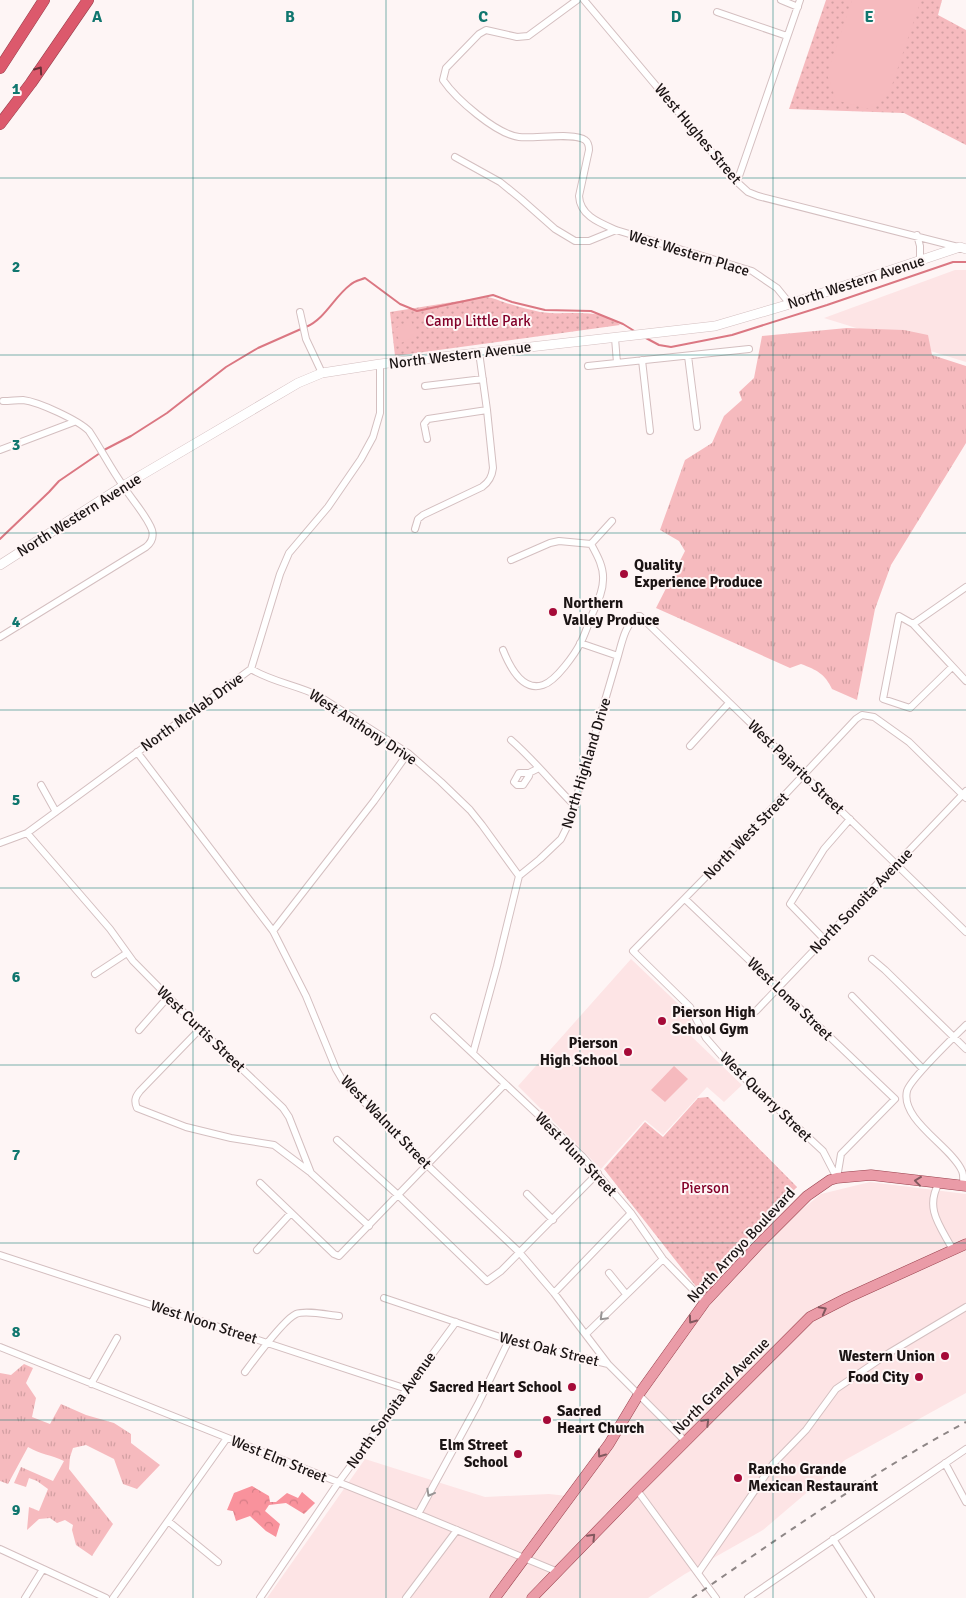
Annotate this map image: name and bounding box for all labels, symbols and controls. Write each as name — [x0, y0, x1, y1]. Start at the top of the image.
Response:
text: A — [92, 7, 103, 27]
text: B — [285, 7, 295, 27]
text: C — [478, 7, 488, 27]
text: D — [671, 7, 682, 27]
text: E — [864, 7, 874, 27]
one-way arrow — [33, 67, 43, 76]
text: 1 — [12, 79, 21, 99]
street label: West Hughes Street — [651, 80, 745, 188]
street label: West Western Place — [626, 226, 752, 280]
street label: North Western Avenue — [785, 251, 927, 313]
text: 2 — [12, 257, 20, 277]
park label: Camp Little Park — [425, 312, 531, 330]
street label: North Western Avenue — [388, 337, 532, 373]
text: 3 — [12, 435, 20, 455]
street label: North Western Avenue — [13, 469, 145, 561]
place label: Quality Experience Produce — [634, 556, 762, 591]
marker: Quality Experience Produce — [618, 568, 630, 580]
place label: Northern Valley Produce — [563, 594, 659, 629]
marker: Northern Valley Produce — [547, 606, 559, 618]
text: 4 — [12, 612, 21, 632]
street label: North McNab Drive — [137, 669, 247, 755]
street label: West Anthony Drive — [306, 685, 420, 769]
street label: North Highland Drive — [558, 695, 614, 831]
street label: West Pajarito Street — [744, 716, 848, 818]
street label: North West Street — [700, 789, 792, 883]
text: 5 — [12, 790, 20, 810]
street label: North Sonoita Avenue — [806, 844, 916, 958]
street label: West Loma Street — [743, 954, 837, 1044]
text: 6 — [12, 967, 21, 987]
street label: West Curtis Street — [153, 982, 249, 1076]
place label: Pierson High School Gym — [672, 1003, 756, 1038]
marker: Pierson High School Gym — [656, 1015, 668, 1027]
place label: Pierson High School — [540, 1034, 618, 1069]
marker: Pierson High School — [622, 1046, 634, 1058]
street label: West Quarry Street — [716, 1048, 816, 1146]
street label: West Walnut Street — [337, 1072, 435, 1172]
street label: West Plum Street — [531, 1108, 621, 1200]
text: 7 — [12, 1145, 21, 1165]
one-way arrow — [913, 1176, 921, 1187]
park label: Pierson — [681, 1179, 729, 1197]
street label: North Arroyo Boulevard — [683, 1184, 799, 1306]
street label: West Noon Street — [148, 1296, 260, 1348]
one-way arrow — [818, 1306, 827, 1316]
one-way arrow — [600, 1311, 609, 1320]
one-way arrow — [689, 1314, 698, 1323]
text: 8 — [12, 1322, 21, 1342]
street label: West Oak Street — [497, 1328, 601, 1370]
street label: North Grand Avenue — [669, 1334, 773, 1438]
place label: Western Union — [839, 1347, 935, 1365]
street label: North Sonoita Avenue — [343, 1348, 439, 1472]
marker: Western Union — [939, 1350, 951, 1362]
place label: Food City — [848, 1368, 910, 1386]
marker: Food City — [913, 1371, 925, 1383]
place label: Sacred Heart School — [429, 1378, 562, 1396]
marker: Sacred Heart School — [566, 1381, 578, 1393]
place label: Sacred Heart Church — [557, 1402, 644, 1437]
marker: Sacred Heart Church — [541, 1414, 553, 1426]
one-way arrow — [700, 1418, 709, 1427]
street label: West Elm Street — [228, 1432, 330, 1486]
place label: Elm Street School — [439, 1436, 508, 1471]
marker: Elm Street School — [512, 1448, 524, 1460]
one-way arrow — [598, 1448, 607, 1458]
place label: Rancho Grande Mexican Restaurant — [748, 1460, 878, 1495]
marker: Rancho Grande Mexican Restaurant — [732, 1472, 744, 1484]
one-way arrow — [426, 1488, 436, 1497]
text: 9 — [12, 1500, 21, 1520]
one-way arrow — [586, 1534, 595, 1543]

